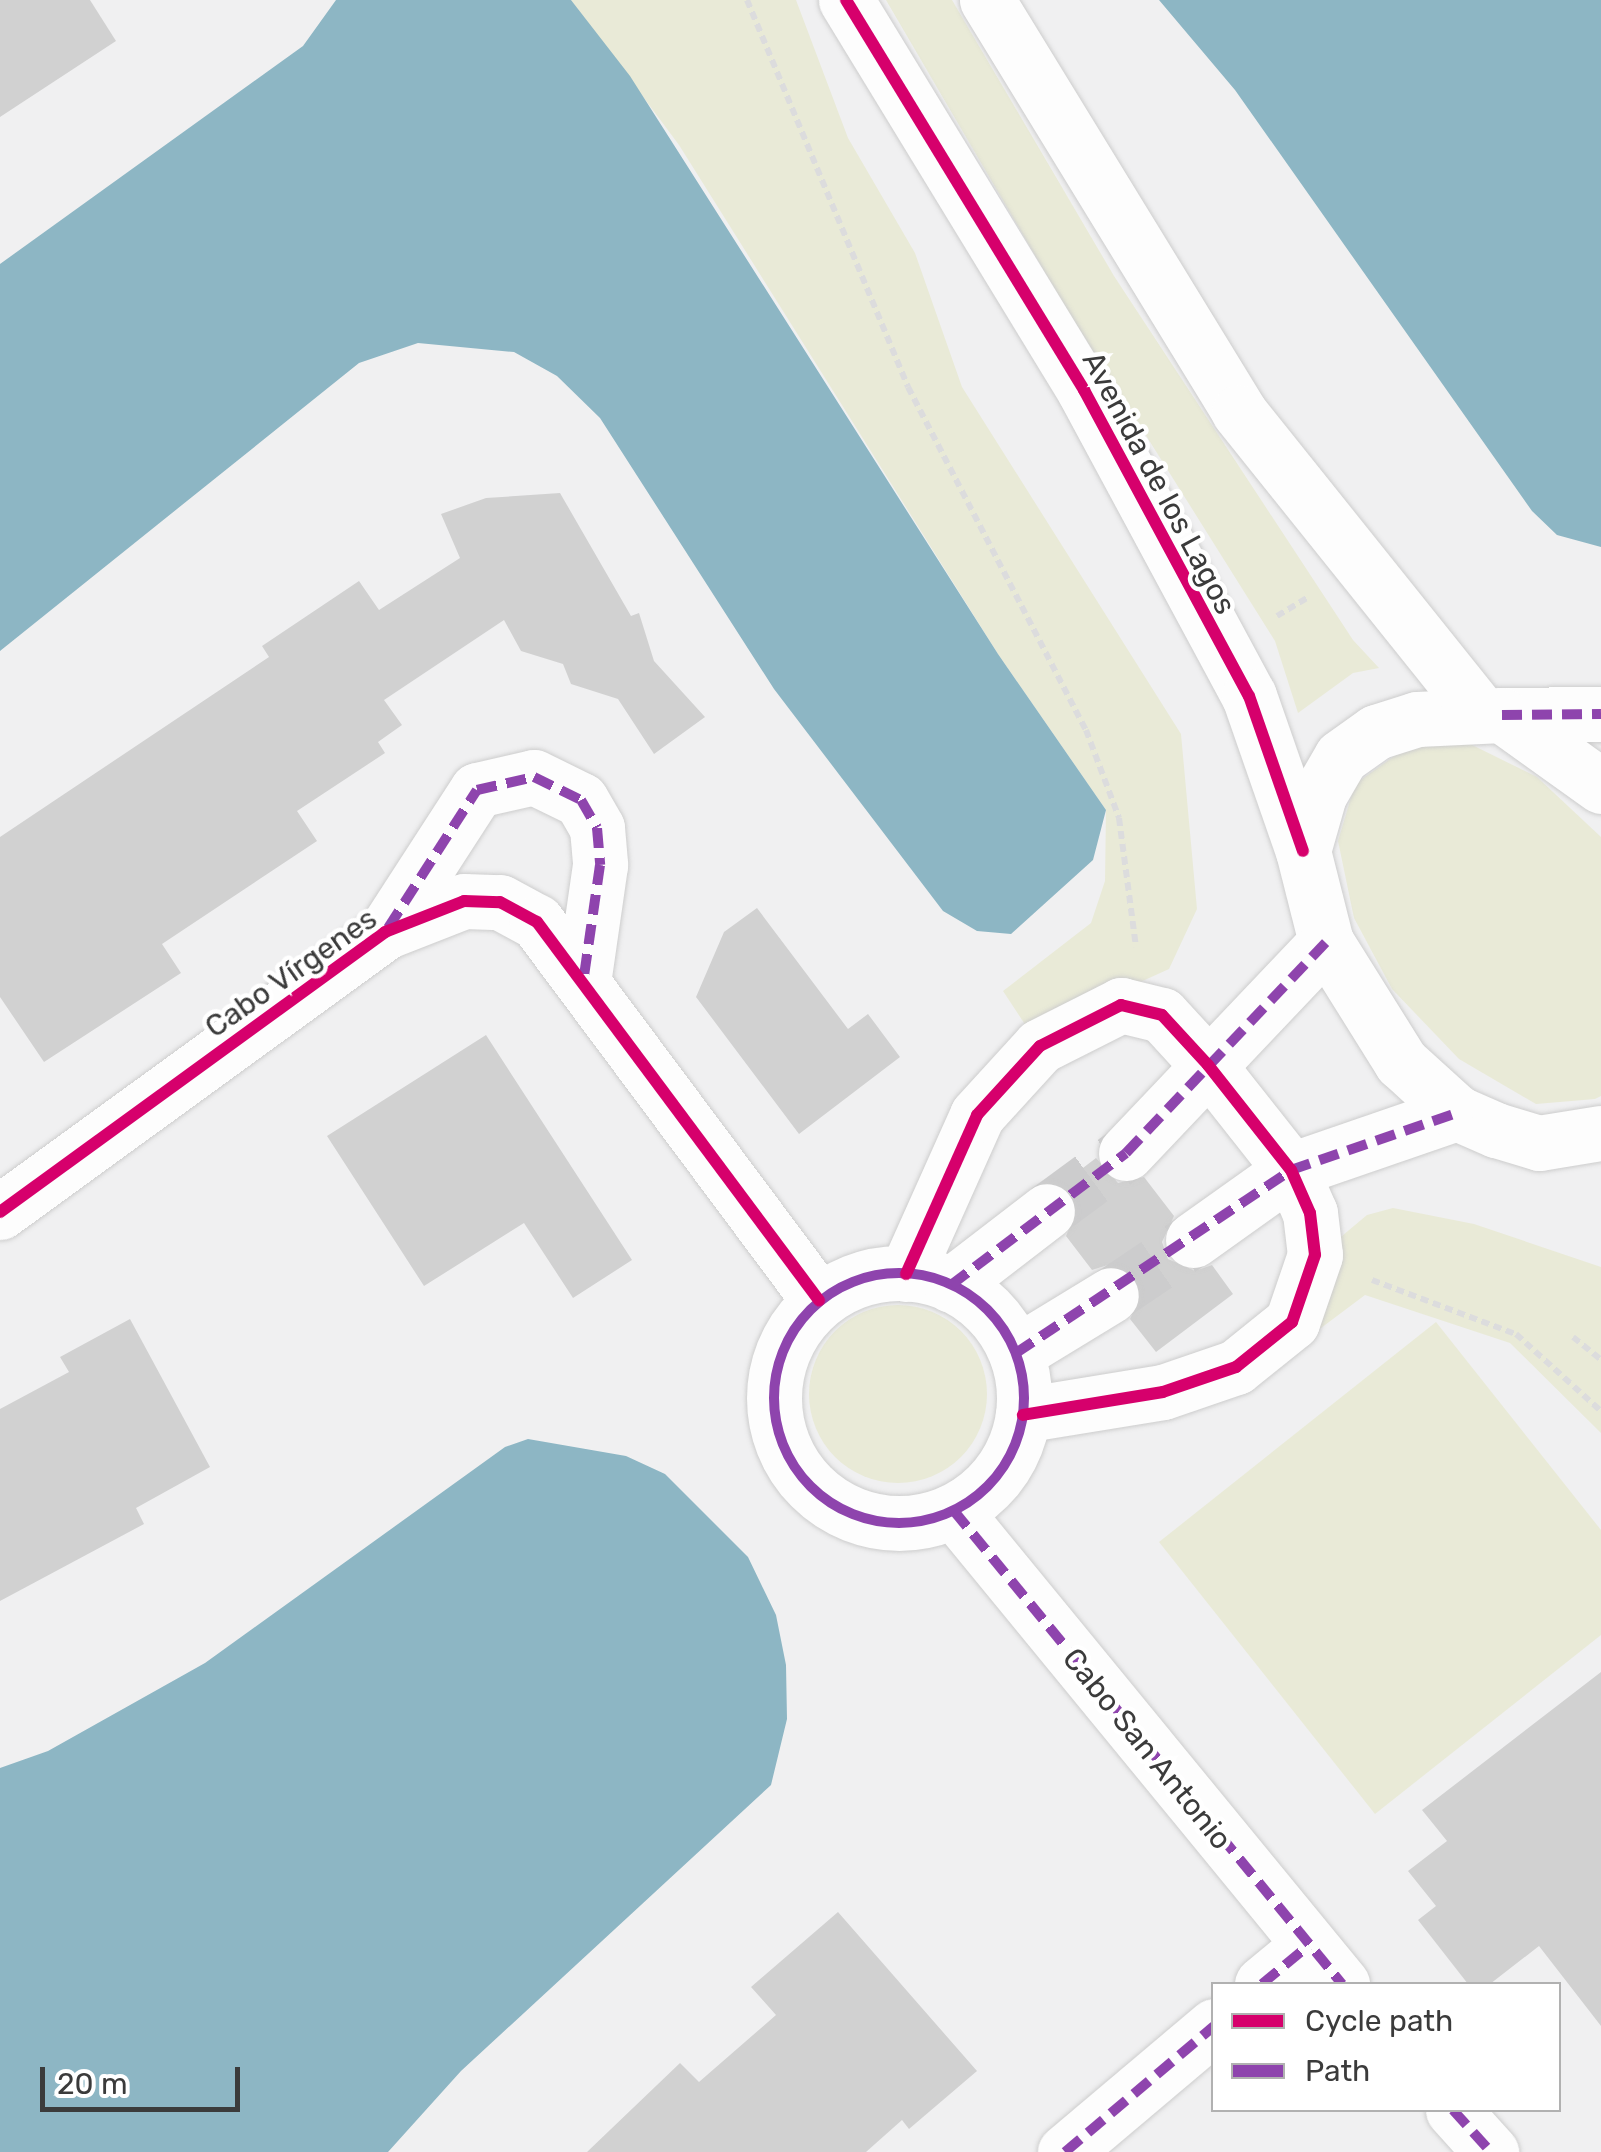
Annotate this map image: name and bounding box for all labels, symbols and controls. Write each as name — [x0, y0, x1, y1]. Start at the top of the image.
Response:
street label: Avenida de los Lagos — [1075, 346, 1243, 620]
street label: Cabo Vírgenes — [198, 900, 384, 1046]
street label: Cabo San Antonio — [1055, 1641, 1239, 1857]
legend — [1211, 1982, 1561, 2112]
text: Cycle path — [1305, 2003, 1453, 2039]
scale bar — [45, 2047, 245, 2109]
text: Path — [1305, 2053, 1370, 2089]
text: 20 m — [57, 2066, 128, 2102]

